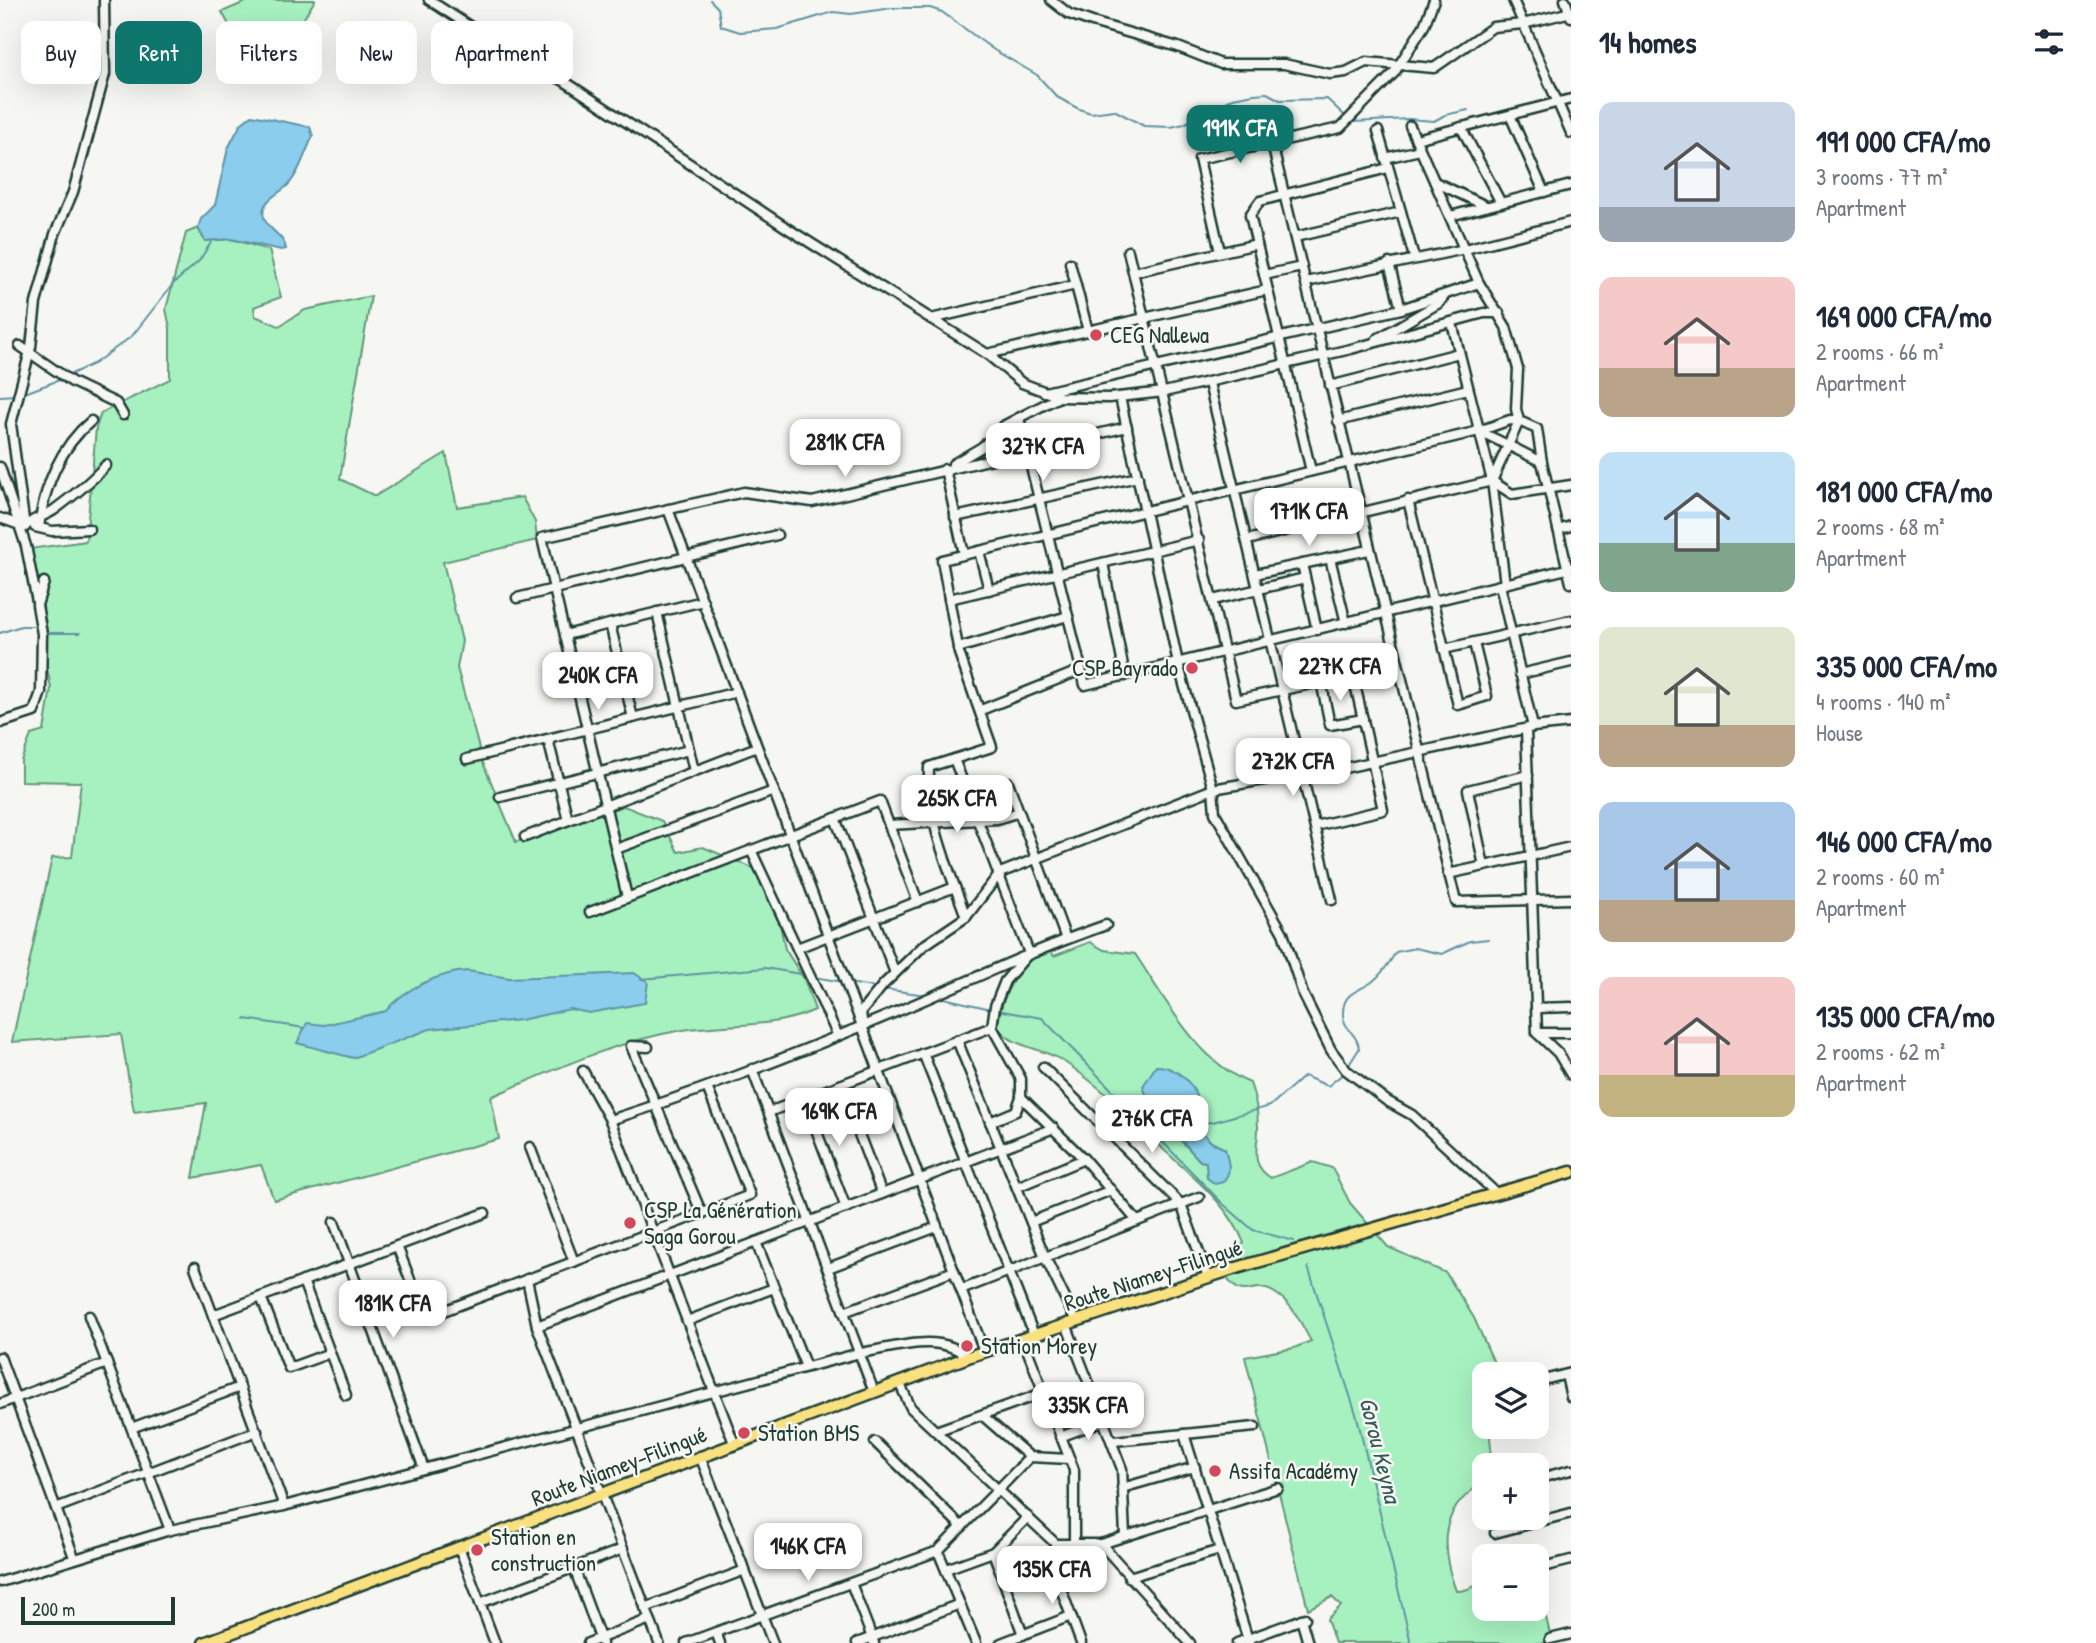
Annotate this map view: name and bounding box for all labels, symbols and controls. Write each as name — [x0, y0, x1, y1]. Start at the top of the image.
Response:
chip: Buy — [21, 21, 101, 84]
chip: Rent — [115, 21, 202, 84]
chip: Filters — [216, 21, 322, 84]
chip: New — [336, 21, 417, 84]
chip: Apartment — [431, 21, 573, 84]
text: 14 homes — [1599, 22, 1697, 62]
icon: filters — [2030, 23, 2068, 61]
pin: 191K CFA — [1168, 106, 1312, 165]
text: 191K CFA — [1203, 112, 1277, 143]
text: 191 000 CFA/mo — [1816, 121, 1990, 161]
icon: home — [1655, 130, 1739, 214]
text: 3 rooms · 77 m² — [1816, 161, 1948, 192]
text: Apartment — [1816, 192, 1906, 223]
text: 169 000 CFA/mo — [1816, 296, 1992, 336]
icon: home — [1655, 305, 1739, 389]
place label: CEG Nallewa — [1110, 319, 1209, 350]
marker: CEG Nallewa — [1088, 327, 1104, 343]
text: 2 rooms · 66 m² — [1816, 336, 1944, 367]
text: Apartment — [1816, 367, 1906, 398]
pin: 281K CFA — [773, 420, 917, 479]
pin: 327K CFA — [971, 424, 1115, 483]
text: 281K CFA — [806, 426, 884, 457]
text: 327K CFA — [1002, 430, 1084, 461]
text: 181 000 CFA/mo — [1816, 471, 1992, 511]
icon: home — [1655, 480, 1739, 564]
pin: 171K CFA — [1237, 489, 1381, 548]
text: 171K CFA — [1270, 495, 1348, 526]
text: 2 rooms · 68 m² — [1816, 511, 1944, 542]
text: Apartment — [1816, 542, 1906, 573]
pin: 227K CFA — [1268, 644, 1412, 703]
text: 335 000 CFA/mo — [1816, 646, 1997, 686]
text: 227K CFA — [1299, 650, 1381, 681]
pin: 240K CFA — [526, 652, 670, 712]
place label: CSP Bayrado — [1072, 652, 1178, 683]
icon: home — [1655, 655, 1739, 739]
text: 240K CFA — [558, 659, 638, 690]
marker: CSP Bayrado — [1184, 660, 1200, 676]
text: 4 rooms · 140 m² — [1816, 686, 1950, 717]
text: House — [1816, 717, 1863, 748]
pin: 272K CFA — [1221, 738, 1365, 798]
text: 272K CFA — [1252, 745, 1334, 776]
pin: 265K CFA — [885, 776, 1029, 835]
text: 265K CFA — [917, 782, 997, 813]
text: 146 000 CFA/mo — [1816, 821, 1992, 861]
icon: home — [1655, 830, 1739, 914]
text: 2 rooms · 60 m² — [1816, 861, 1945, 892]
text: Apartment — [1816, 892, 1906, 923]
text: 135 000 CFA/mo — [1816, 996, 1995, 1036]
icon: home — [1655, 1005, 1739, 1089]
text: 2 rooms · 62 m² — [1816, 1036, 1945, 1067]
text: Apartment — [1816, 1067, 1906, 1098]
pin: 169K CFA — [767, 1088, 911, 1148]
text: 169K CFA — [801, 1095, 877, 1126]
pin: 276K CFA — [1080, 1096, 1224, 1155]
text: 276K CFA — [1111, 1102, 1193, 1133]
place label: CSP La Génération Saga Gorou — [644, 1194, 797, 1251]
marker: CSP La Génération Saga Gorou — [622, 1215, 638, 1231]
street label: Route Niamey-Filingué — [1060, 1231, 1246, 1318]
pin: 181K CFA — [321, 1280, 465, 1340]
text: 181K CFA — [355, 1287, 431, 1318]
place label: Station Morey — [981, 1330, 1097, 1361]
marker: Station Morey — [959, 1338, 975, 1354]
map controls — [1472, 1362, 1549, 1621]
button: layers — [1472, 1362, 1549, 1439]
pin: 335K CFA — [1016, 1382, 1160, 1442]
text: 335K CFA — [1048, 1389, 1128, 1420]
water label: Gorou Keyna — [1351, 1394, 1410, 1509]
place label: Station BMS — [758, 1417, 860, 1448]
street label: Route Niamey-Filingué — [527, 1418, 711, 1513]
marker: Station BMS — [736, 1425, 752, 1441]
button: + — [1472, 1453, 1549, 1530]
place label: Assifa Académy — [1229, 1455, 1359, 1486]
marker: Assifa Académy — [1207, 1463, 1223, 1479]
place label: Station en construction — [491, 1521, 596, 1578]
pin: 146K CFA — [736, 1524, 880, 1583]
text: 146K CFA — [770, 1530, 846, 1561]
marker: Station en construction — [469, 1542, 485, 1558]
button: − — [1472, 1544, 1549, 1621]
pin: 135K CFA — [980, 1546, 1124, 1606]
text: 135K CFA — [1013, 1553, 1091, 1584]
scale bar — [21, 1594, 175, 1626]
text: 200 m — [32, 1596, 75, 1622]

